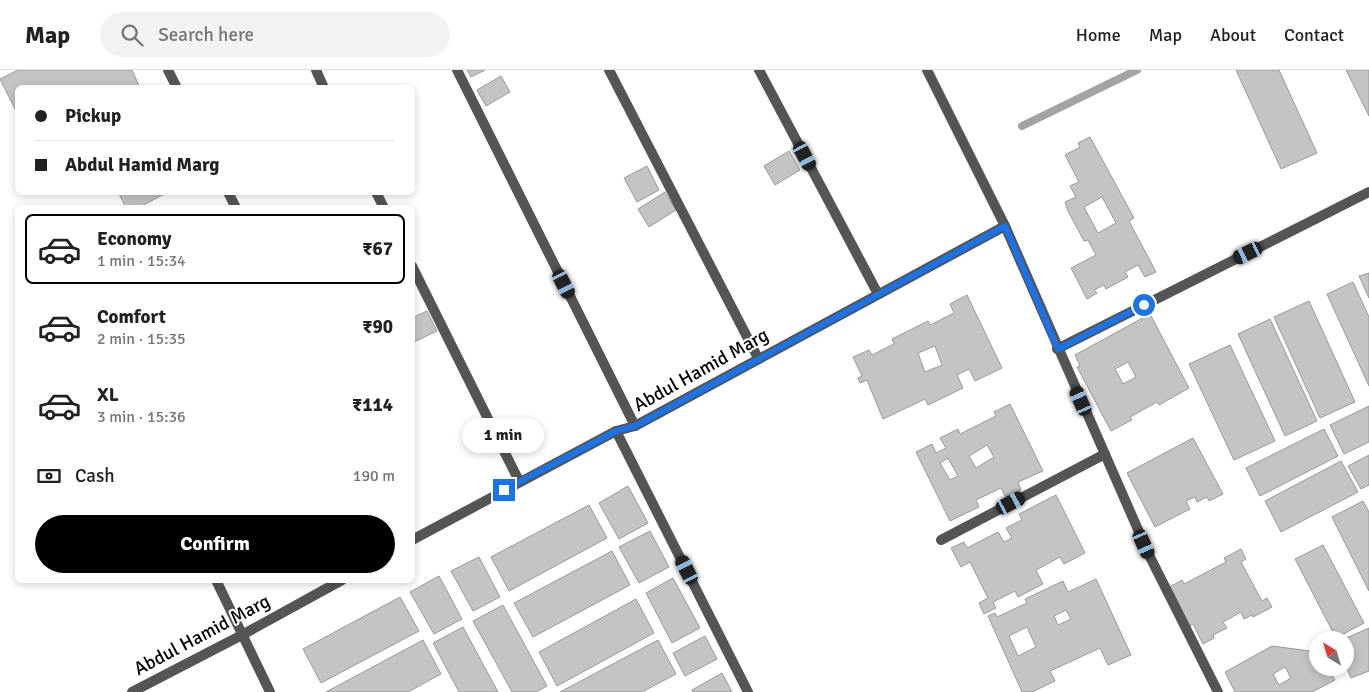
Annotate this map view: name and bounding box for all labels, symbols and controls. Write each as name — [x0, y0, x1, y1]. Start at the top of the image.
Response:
search box — [100, 12, 450, 57]
text: Map — [25, 20, 70, 50]
icon: search — [118, 21, 146, 49]
text: Search here — [158, 23, 254, 47]
text: Home — [1076, 24, 1121, 46]
text: Map — [1149, 24, 1182, 46]
text: About — [1210, 24, 1256, 46]
text: Contact — [1284, 24, 1344, 46]
text: Pickup — [65, 104, 121, 128]
car — [791, 139, 818, 173]
text: Abdul Hamid Marg — [65, 153, 219, 177]
icon: car — [37, 227, 82, 272]
text: Economy — [97, 227, 171, 251]
text: ₹67 — [362, 237, 393, 261]
car — [1231, 240, 1264, 266]
text: 1 min · 15:34 — [97, 251, 186, 271]
car — [550, 267, 577, 301]
route start — [1133, 294, 1155, 316]
icon: car — [37, 305, 82, 350]
text: Comfort — [97, 305, 166, 329]
text: ₹90 — [362, 315, 393, 339]
street label: Abdul Hamid Marg — [629, 323, 773, 417]
text: 2 min · 15:35 — [97, 329, 186, 349]
icon: car — [37, 383, 82, 428]
text: XL — [97, 383, 119, 407]
car — [1068, 384, 1093, 418]
text: ₹114 — [352, 393, 393, 417]
text: 3 min · 15:36 — [97, 407, 186, 427]
callout: 1 min — [463, 418, 545, 452]
text: 1 min — [484, 425, 522, 445]
icon: cash — [35, 462, 63, 490]
text: Cash — [75, 464, 115, 488]
text: 190 m — [353, 466, 395, 486]
route end — [493, 479, 515, 501]
car — [994, 489, 1027, 517]
button: Confirm — [35, 515, 395, 573]
car — [1131, 527, 1156, 561]
car — [673, 553, 700, 587]
street label: Abdul Hamid Marg — [130, 589, 274, 681]
north arrow — [1309, 631, 1354, 676]
map controls — [1309, 631, 1354, 676]

